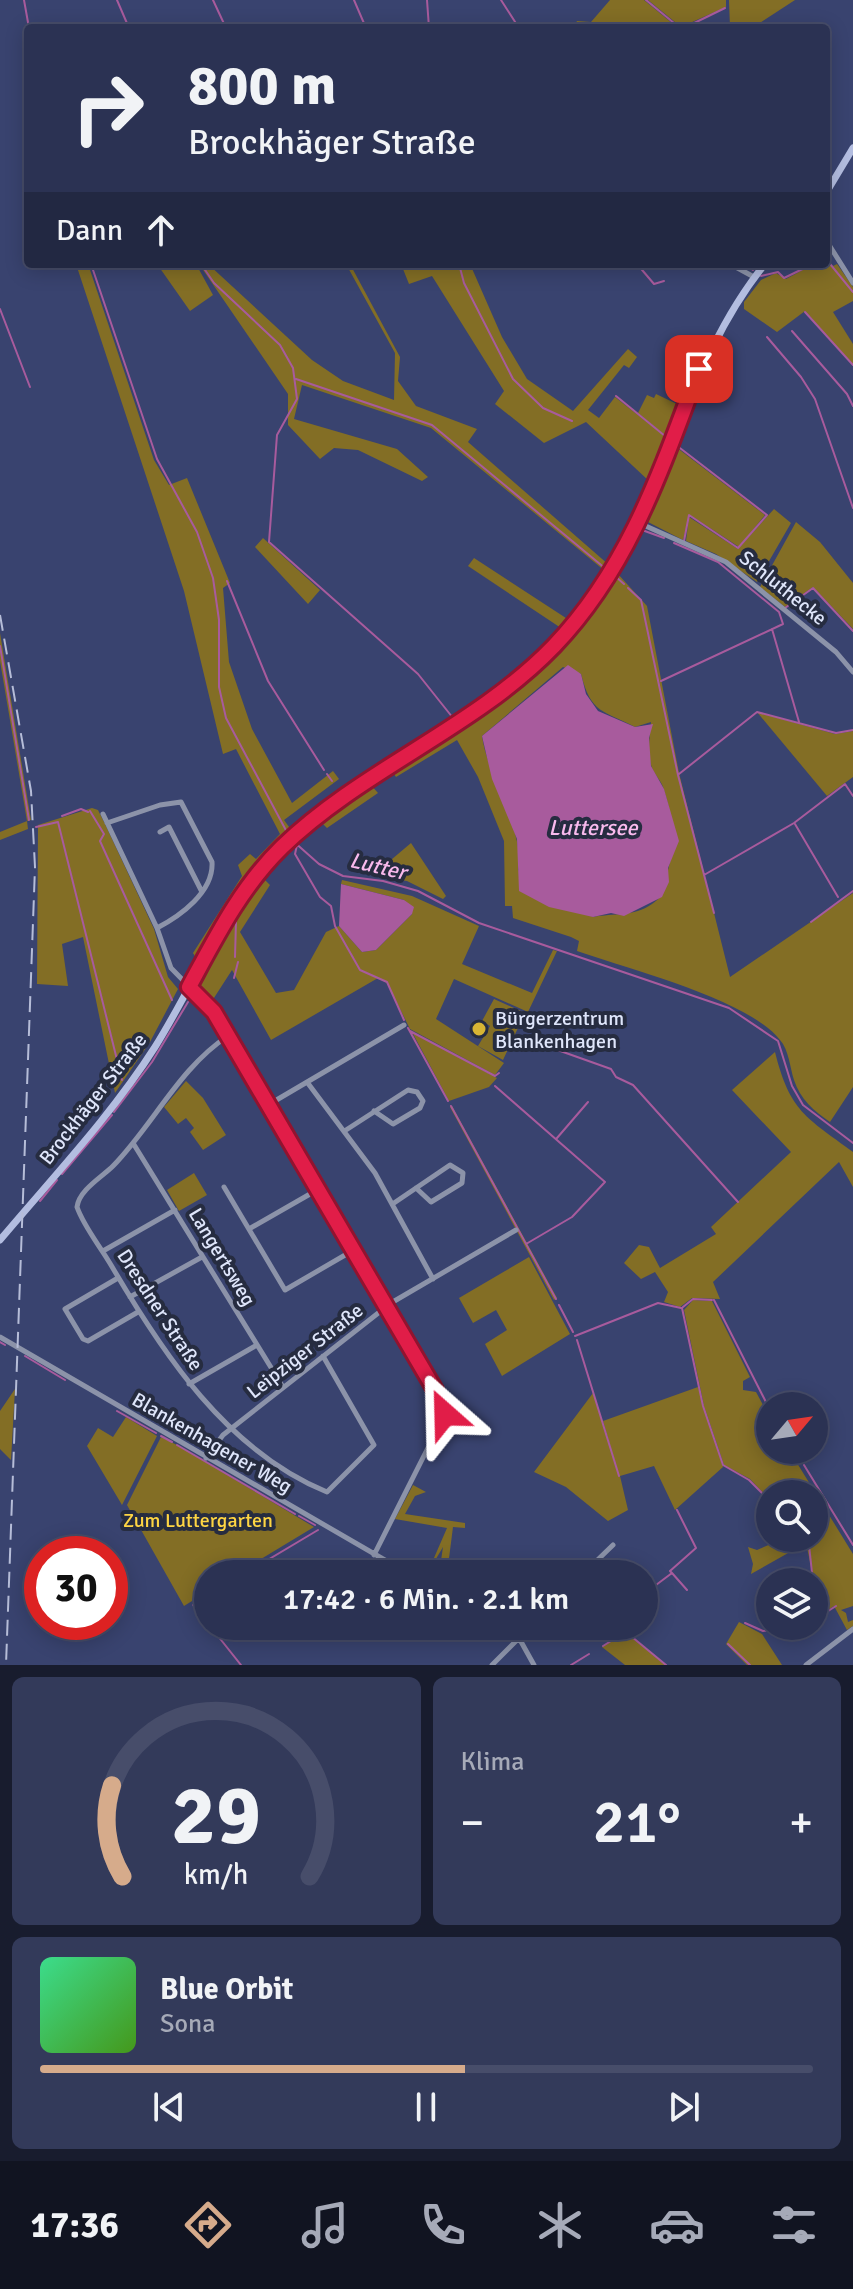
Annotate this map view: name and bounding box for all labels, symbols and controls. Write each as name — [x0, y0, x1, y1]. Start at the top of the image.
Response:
text: 800 m — [188, 51, 336, 120]
icon: right — [56, 56, 160, 160]
text: Brockhäger Straße — [188, 120, 476, 165]
icon: ahead — [139, 208, 183, 252]
text: Dann — [56, 212, 123, 249]
pin — [665, 335, 733, 403]
icon: arrive — [677, 347, 721, 391]
street label: Schluthecke — [734, 545, 832, 631]
water label: Luttersee — [549, 814, 638, 841]
water label: Lutter — [347, 846, 412, 886]
place label: Bürgerzentrum Blankenhagen — [495, 1006, 624, 1054]
marker: Bürgerzentrum Blankenhagen — [470, 1020, 488, 1038]
street label: Brockhäger Straße — [34, 1028, 152, 1170]
street label: Langertsweg — [183, 1203, 261, 1311]
street label: Dresdner Straße — [111, 1244, 209, 1376]
street label: Leipziger Straße — [242, 1298, 368, 1404]
position arrow — [403, 1372, 487, 1456]
street label: Blankenhagener Weg — [128, 1387, 296, 1499]
north arrow — [756, 1392, 828, 1464]
map controls — [756, 1392, 828, 1640]
button: search — [756, 1480, 828, 1552]
park label: Zum Luttergarten — [123, 1508, 273, 1533]
speed limit sign: 30 — [24, 1536, 128, 1640]
button: layers — [756, 1568, 828, 1640]
text: 17:42 · 6 Min. · 2.1 km — [283, 1581, 569, 1618]
text: Klima — [461, 1746, 524, 1778]
text: 29 — [171, 1765, 261, 1867]
text: 21° — [593, 1786, 681, 1860]
text: − — [461, 1796, 484, 1850]
text: + — [789, 1796, 813, 1850]
text: km/h — [184, 1857, 249, 1892]
text: Blue Orbit — [160, 1971, 293, 2008]
text: Sona — [160, 2008, 215, 2040]
icon: previous — [147, 2085, 191, 2129]
icon: pause — [404, 2085, 448, 2129]
icon: next — [662, 2085, 706, 2129]
icon: directions — [180, 2197, 236, 2253]
icon: music — [297, 2197, 353, 2253]
icon: phone — [415, 2197, 471, 2253]
icon: climate — [532, 2197, 588, 2253]
icon: car — [649, 2197, 705, 2253]
icon: filters — [766, 2197, 822, 2253]
text: 17:36 — [31, 2203, 119, 2248]

